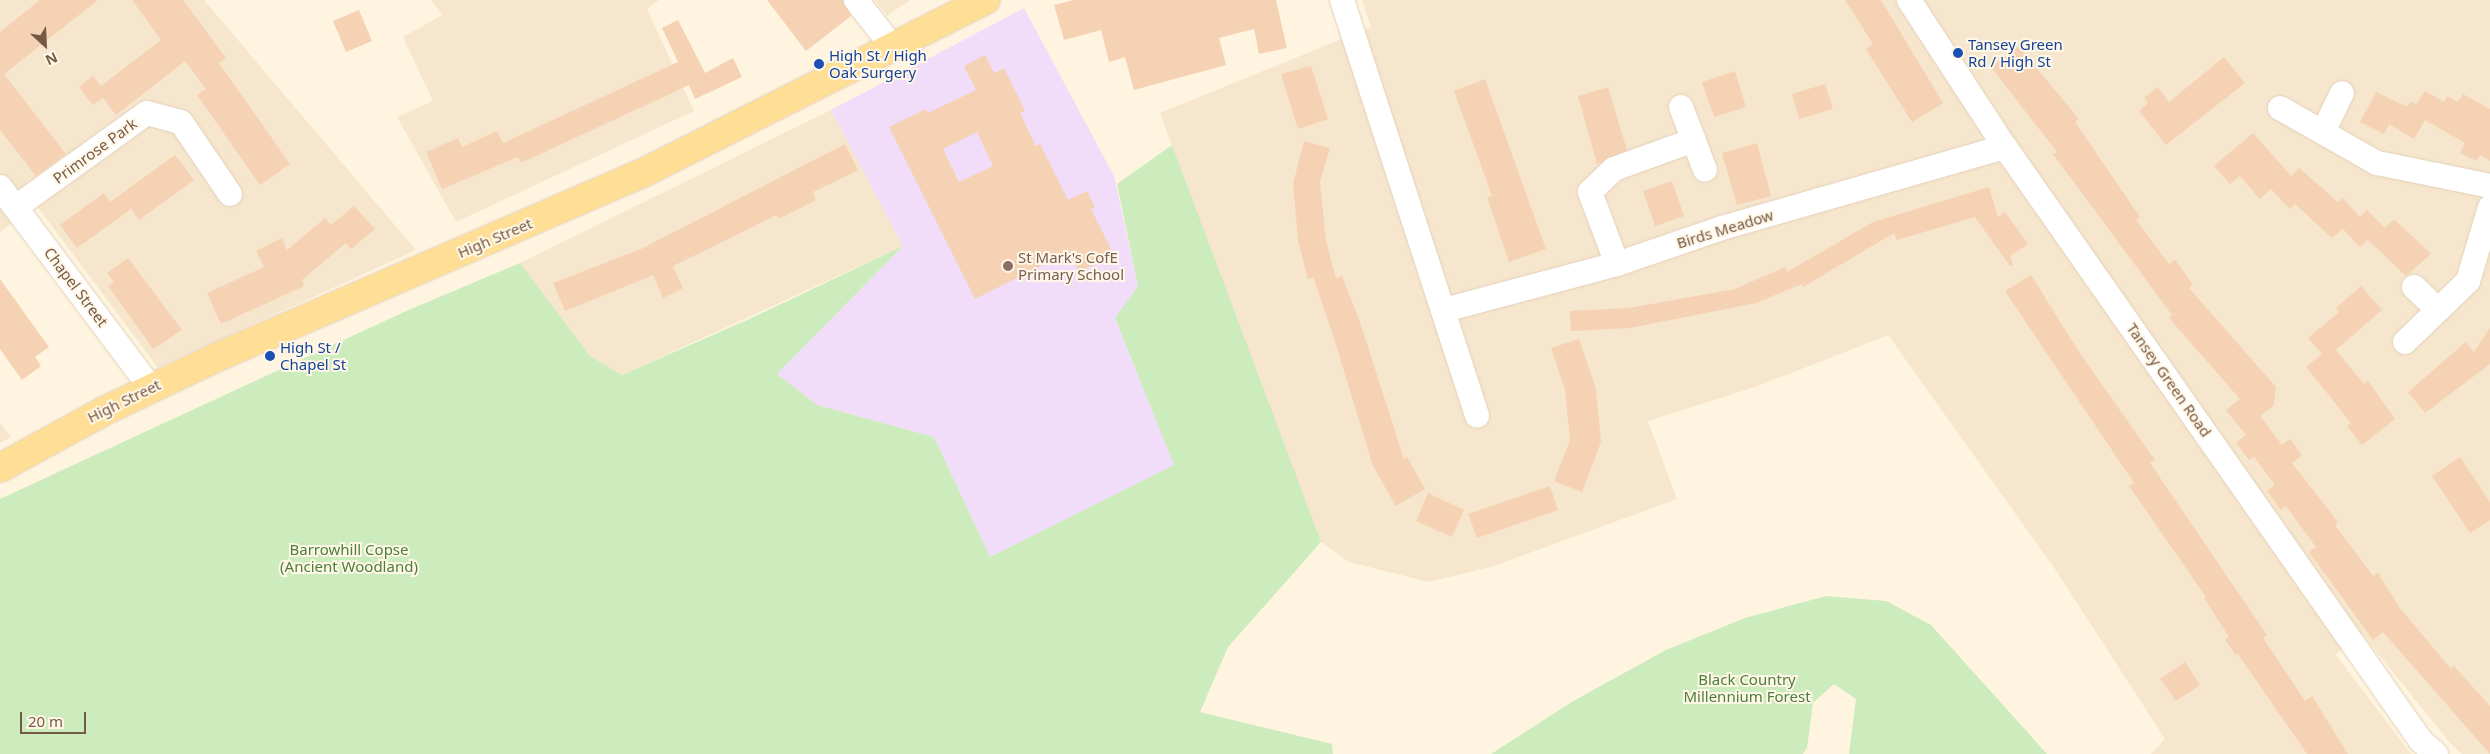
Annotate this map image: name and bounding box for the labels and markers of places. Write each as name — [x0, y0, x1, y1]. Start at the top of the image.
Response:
place label: Tansey Green Rd / High St — [1968, 35, 2063, 70]
place label: High St / High Oak Surgery — [829, 46, 927, 81]
marker: Tansey Green Rd / High St — [1952, 47, 1964, 59]
marker: High St / High Oak Surgery — [813, 58, 825, 70]
place label: St Mark's CofE Primary School — [1018, 248, 1124, 283]
marker: St Mark's CofE Primary School — [1002, 260, 1014, 272]
place label: High St / Chapel St — [280, 338, 346, 373]
marker: High St / Chapel St — [264, 350, 276, 362]

